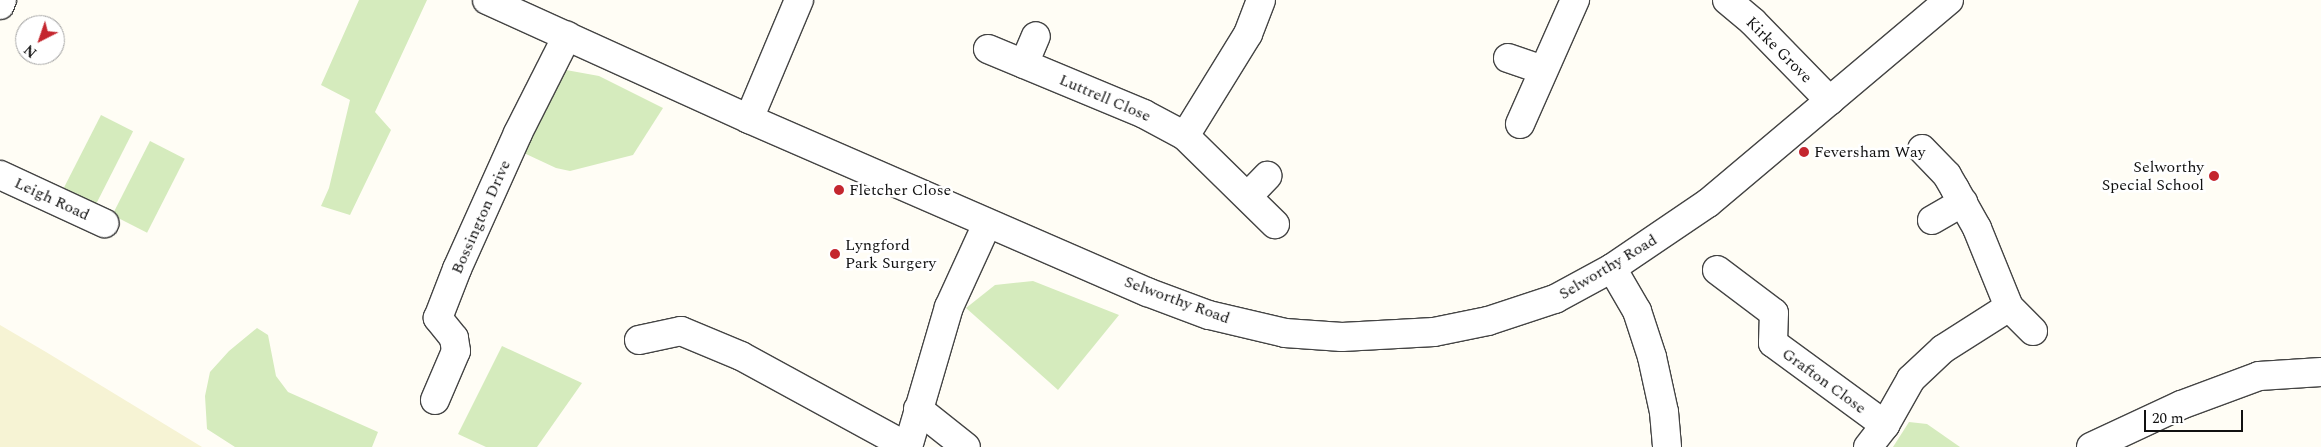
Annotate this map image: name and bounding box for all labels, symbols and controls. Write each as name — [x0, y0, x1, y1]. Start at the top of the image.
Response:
street label: Kirke Grove — [1742, 13, 1816, 87]
north arrow — [15, 15, 65, 65]
text: N — [19, 39, 42, 63]
street label: Luttrell Close — [1056, 70, 1154, 126]
place label: Feversham Way — [1814, 142, 1925, 162]
marker: Feversham Way — [1798, 146, 1810, 158]
street label: Bossington Drive — [447, 157, 515, 277]
place label: Selworthy Special School — [2102, 157, 2204, 195]
marker: Selworthy Special School — [2208, 170, 2220, 182]
street label: Leigh Road — [11, 173, 93, 225]
place label: Fletcher Close — [849, 180, 951, 200]
marker: Fletcher Close — [833, 184, 845, 196]
street label: Selworthy Road — [1556, 230, 1660, 304]
place label: Lyngford Park Surgery — [845, 235, 936, 273]
marker: Lyngford Park Surgery — [829, 248, 841, 260]
street label: Selworthy Road — [1122, 272, 1232, 328]
street label: Grafton Close — [1778, 344, 1870, 418]
scale bar — [2146, 400, 2245, 432]
text: 20 m — [2152, 407, 2184, 430]

